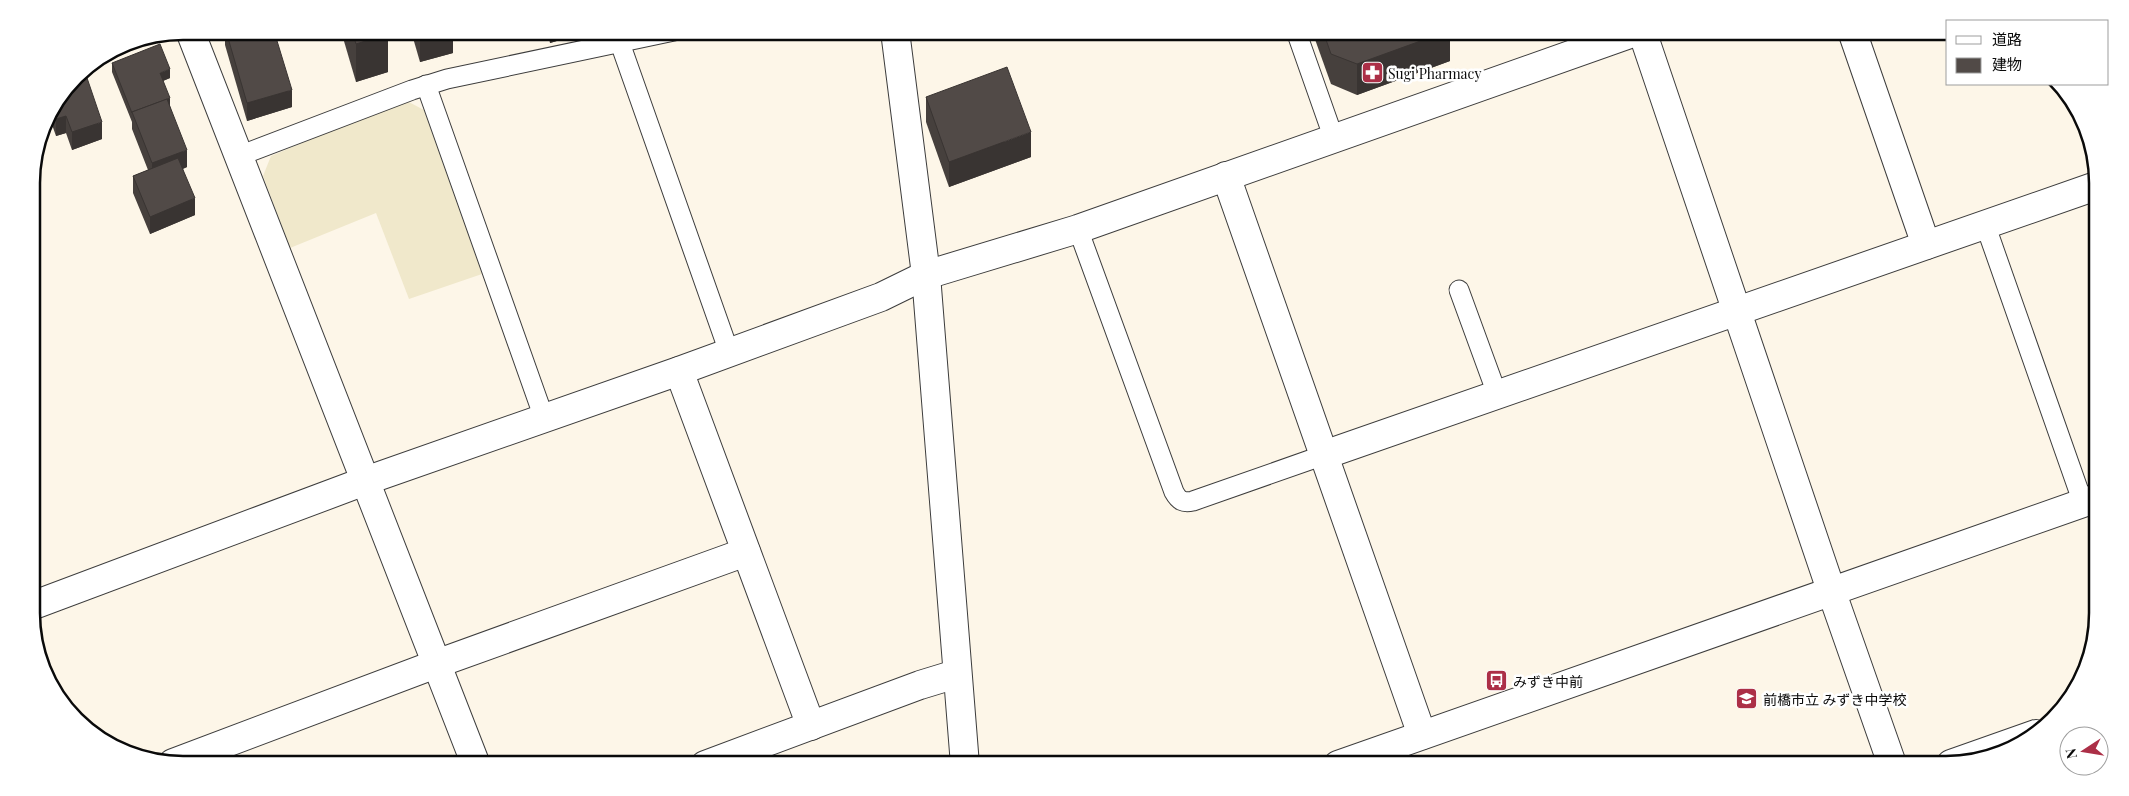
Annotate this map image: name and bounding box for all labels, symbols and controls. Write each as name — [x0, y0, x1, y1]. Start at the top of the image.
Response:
legend — [1946, 20, 2109, 85]
text: 道路 — [1992, 29, 2022, 49]
text: 建物 — [1992, 54, 2022, 74]
pharmacy icon: Sugi Pharmacy — [1360, 61, 1384, 85]
place label: Sugi Pharmacy — [1388, 64, 1481, 83]
bus stop icon: みずき中前 — [1485, 669, 1509, 693]
place label: みずき中前 — [1513, 672, 1583, 691]
school or university icon: 前橋市立 みずき中学校 — [1735, 687, 1759, 711]
place label: 前橋市立 みずき中学校 — [1763, 690, 1907, 709]
north arrow — [2059, 726, 2109, 776]
text: N — [2060, 747, 2081, 761]

